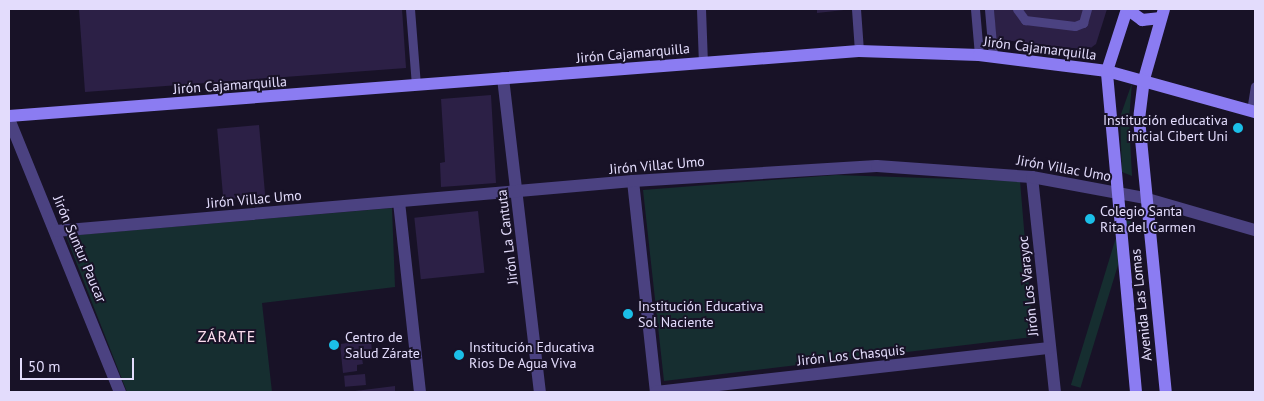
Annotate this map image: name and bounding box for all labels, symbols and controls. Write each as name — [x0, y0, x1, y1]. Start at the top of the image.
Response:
street label: Jirón Cajamarquilla — [982, 33, 1098, 63]
street label: Jirón Cajamarquilla — [576, 40, 690, 66]
street label: Jirón Cajamarquilla — [173, 73, 287, 97]
place label: Institución educativa inicial Cibert Uni — [1103, 112, 1228, 144]
marker: Institución educativa inicial Cibert Uni — [1232, 122, 1244, 134]
street label: Jirón Villac Umo — [1015, 151, 1113, 185]
street label: Jirón Villac Umo — [608, 152, 706, 178]
street label: Jirón Villac Umo — [205, 186, 303, 212]
street label: Jirón La Cantuta — [493, 189, 521, 285]
street label: Jirón Suntur Paucar — [50, 193, 110, 305]
place label: Colegio Santa Rita del Carmen — [1100, 203, 1196, 236]
marker: Colegio Santa Rita del Carmen — [1084, 213, 1096, 225]
street label: Jirón Los Varayoc — [1014, 235, 1042, 337]
street label: Avenida Las Lomas — [1127, 248, 1155, 362]
place label: Institución Educativa Sol Naciente — [638, 298, 763, 331]
marker: Institución Educativa Sol Naciente — [622, 308, 634, 320]
district label: ZÁRATE — [197, 326, 257, 346]
place label: Centro de Salud Zárate — [345, 329, 420, 362]
marker: Centro de Salud Zárate — [327, 338, 341, 352]
place label: Institución Educativa Rios De Agua Viva — [469, 339, 594, 372]
street label: Jirón Los Chasquis — [796, 341, 906, 369]
scale bar — [22, 348, 136, 380]
marker: Institución Educativa Rios De Agua Viva — [453, 349, 465, 361]
text: 50 m — [28, 357, 61, 376]

